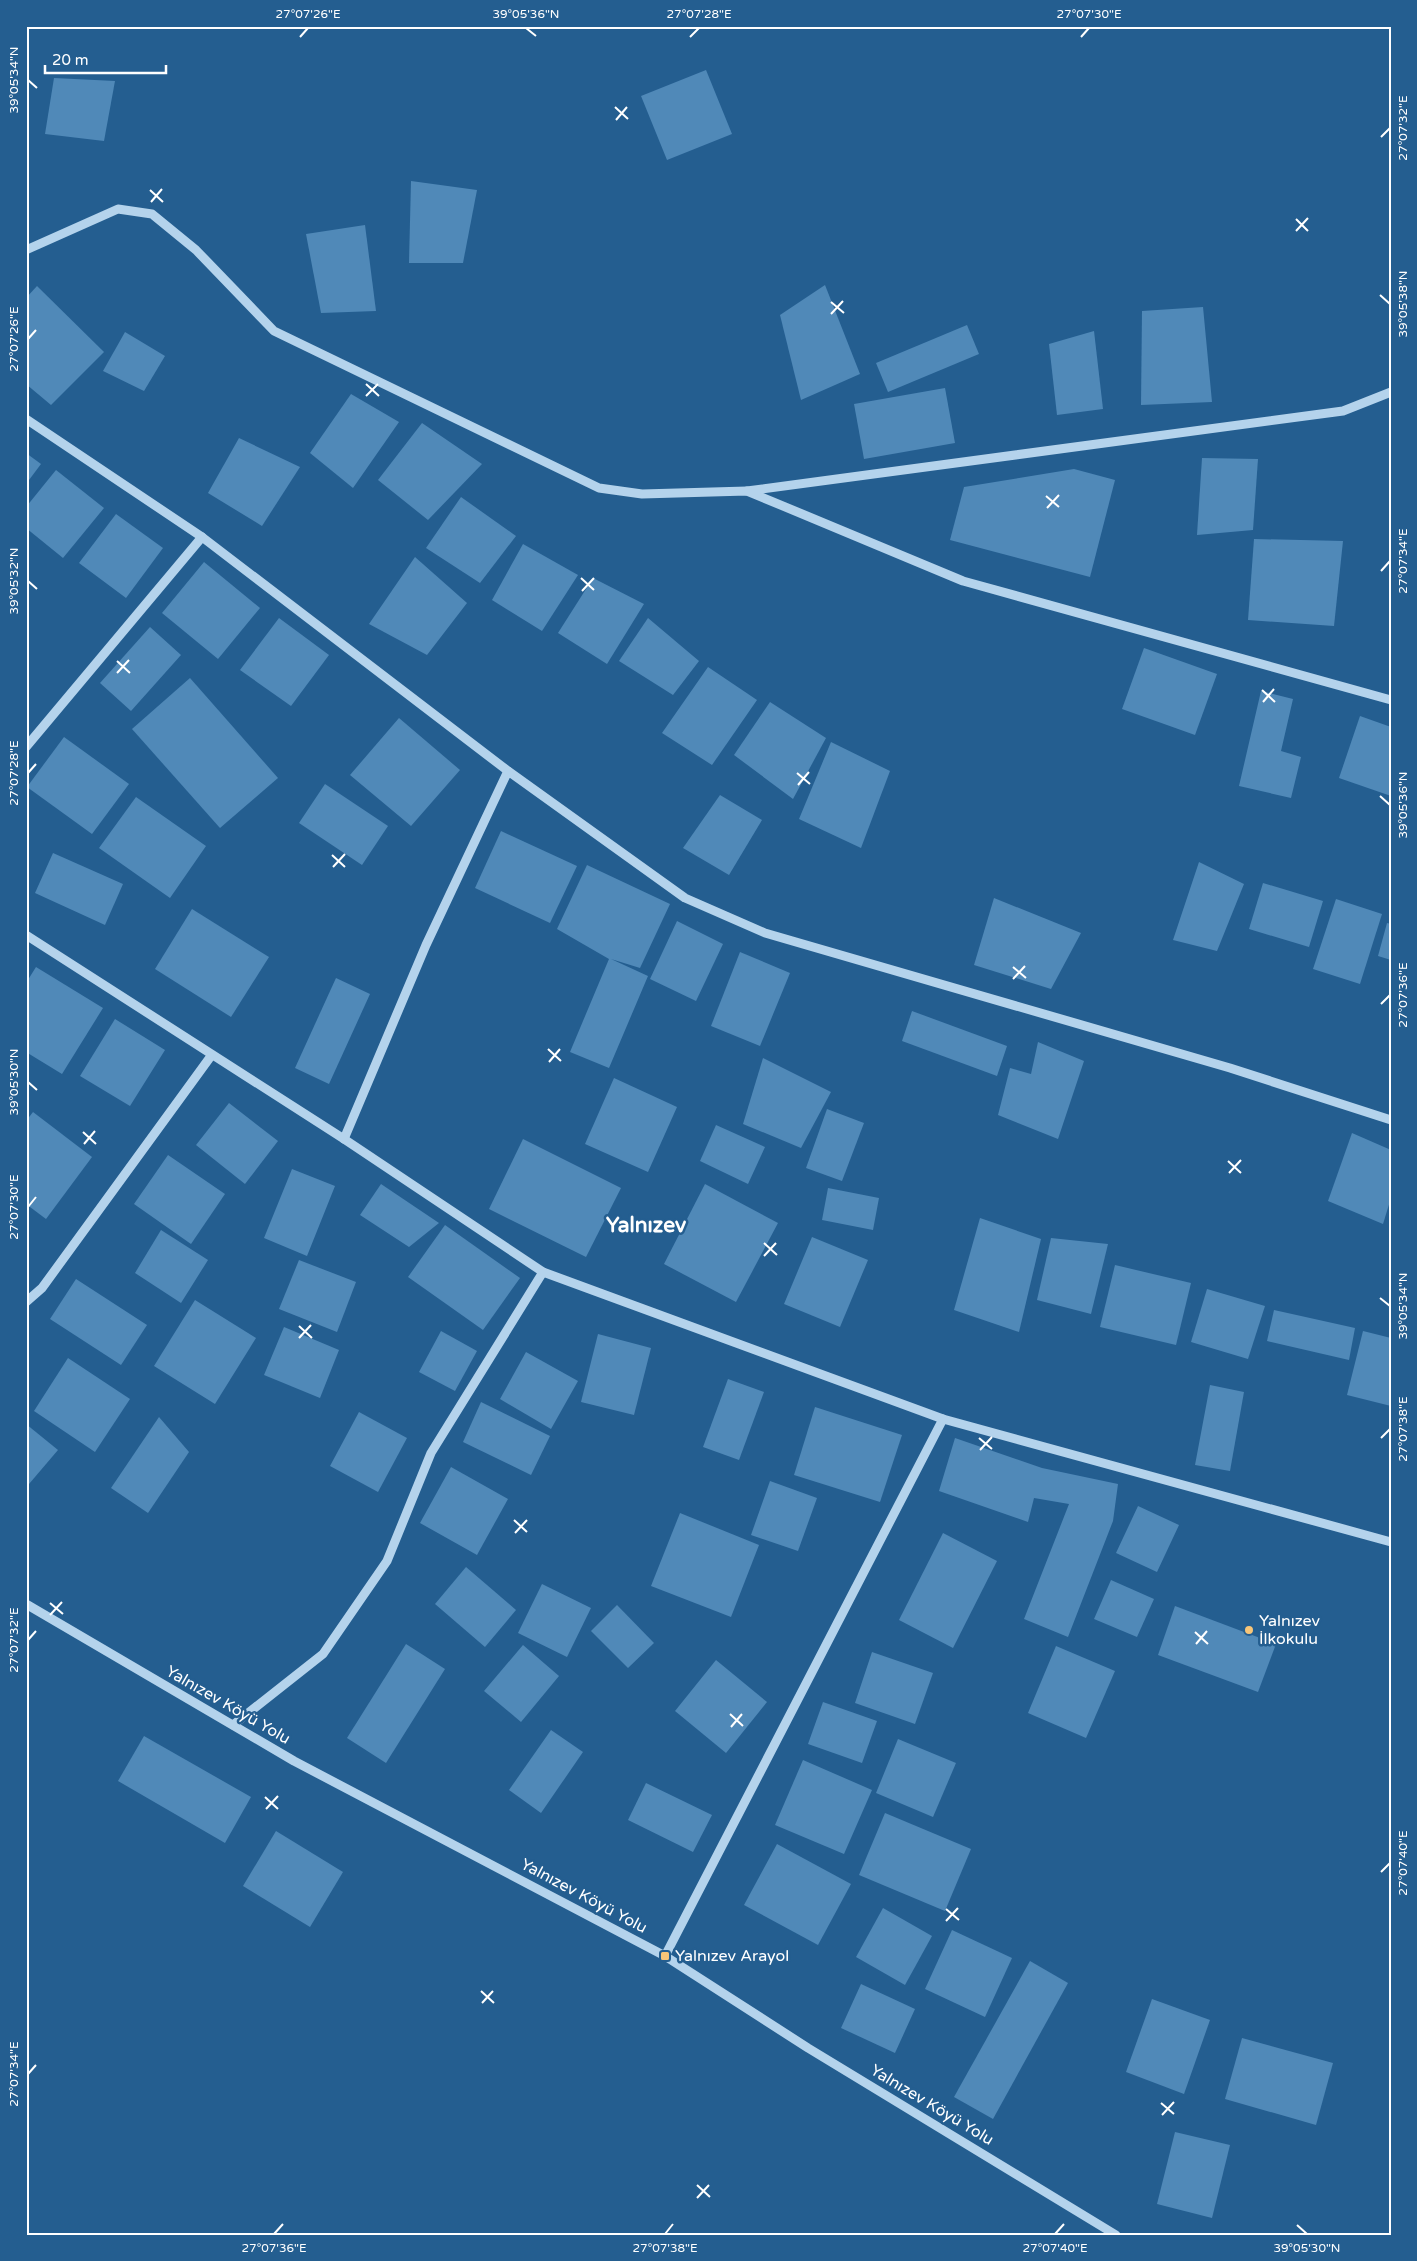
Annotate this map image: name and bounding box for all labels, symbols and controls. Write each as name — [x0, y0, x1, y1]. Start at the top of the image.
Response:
text: 27°07'26"E — [275, 7, 341, 21]
text: 39°05'36"N — [493, 7, 560, 21]
text: 27°07'28"E — [666, 7, 732, 21]
text: 27°07'30"E — [1056, 7, 1122, 21]
scale bar — [45, 42, 166, 74]
text: 39°05'34"N — [7, 47, 21, 114]
text: 20 m — [52, 51, 89, 69]
text: 27°07'32"E — [1396, 95, 1410, 161]
text: 39°05'38"N — [1396, 271, 1410, 338]
text: 27°07'26"E — [7, 306, 21, 372]
text: 27°07'34"E — [1396, 528, 1410, 594]
text: 39°05'32"N — [7, 548, 21, 615]
text: 27°07'28"E — [7, 740, 21, 806]
text: 39°05'36"N — [1396, 772, 1410, 839]
text: 27°07'36"E — [1396, 962, 1410, 1028]
text: 39°05'30"N — [7, 1049, 21, 1116]
text: 27°07'30"E — [7, 1174, 21, 1240]
district label: Yalnızev — [606, 1213, 686, 1238]
text: 39°05'34"N — [1396, 1273, 1410, 1340]
text: 27°07'38"E — [1396, 1396, 1410, 1462]
text: 27°07'32"E — [7, 1607, 21, 1673]
place label: Yalnızev İlkokulu — [1259, 1611, 1321, 1649]
marker: Yalnızev İlkokulu — [1243, 1624, 1255, 1636]
street label: Yalnızev Köyü Yolu — [162, 1661, 294, 1749]
text: 27°07'40"E — [1396, 1830, 1410, 1896]
street label: Yalnızev Köyü Yolu — [517, 1854, 651, 1938]
place label: Yalnızev Arayol — [675, 1946, 789, 1966]
marker: Yalnızev Arayol — [659, 1950, 671, 1962]
text: 27°07'34"E — [7, 2041, 21, 2107]
street label: Yalnızev Köyü Yolu — [867, 2060, 997, 2150]
text: 27°07'36"E — [241, 2241, 307, 2255]
text: 27°07'38"E — [632, 2241, 698, 2255]
text: 27°07'40"E — [1022, 2241, 1088, 2255]
text: 39°05'30"N — [1274, 2241, 1341, 2255]

